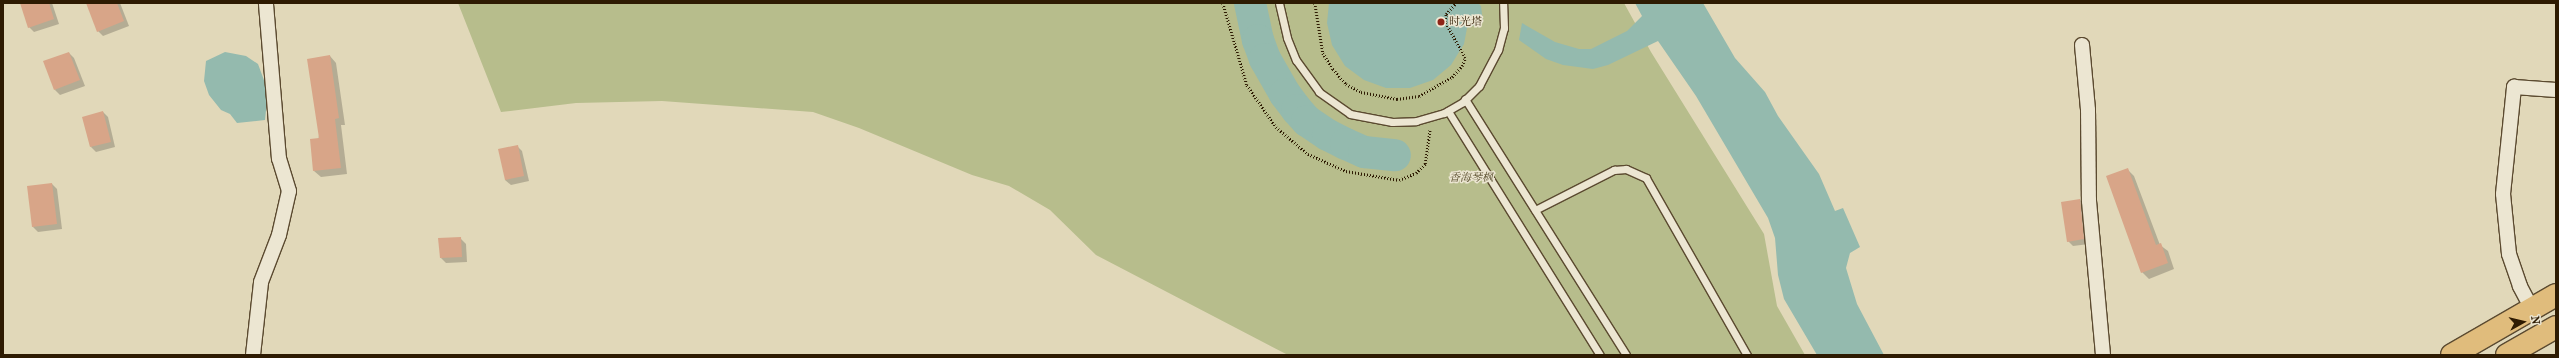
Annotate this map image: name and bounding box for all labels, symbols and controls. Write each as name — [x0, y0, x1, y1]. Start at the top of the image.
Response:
place label: 时光塔 — [1449, 15, 1482, 29]
marker: 时光塔 — [1436, 17, 1446, 27]
park label: 香海琴枫 — [1449, 171, 1493, 185]
north arrow — [2503, 302, 2543, 342]
text: N — [2528, 315, 2542, 325]

